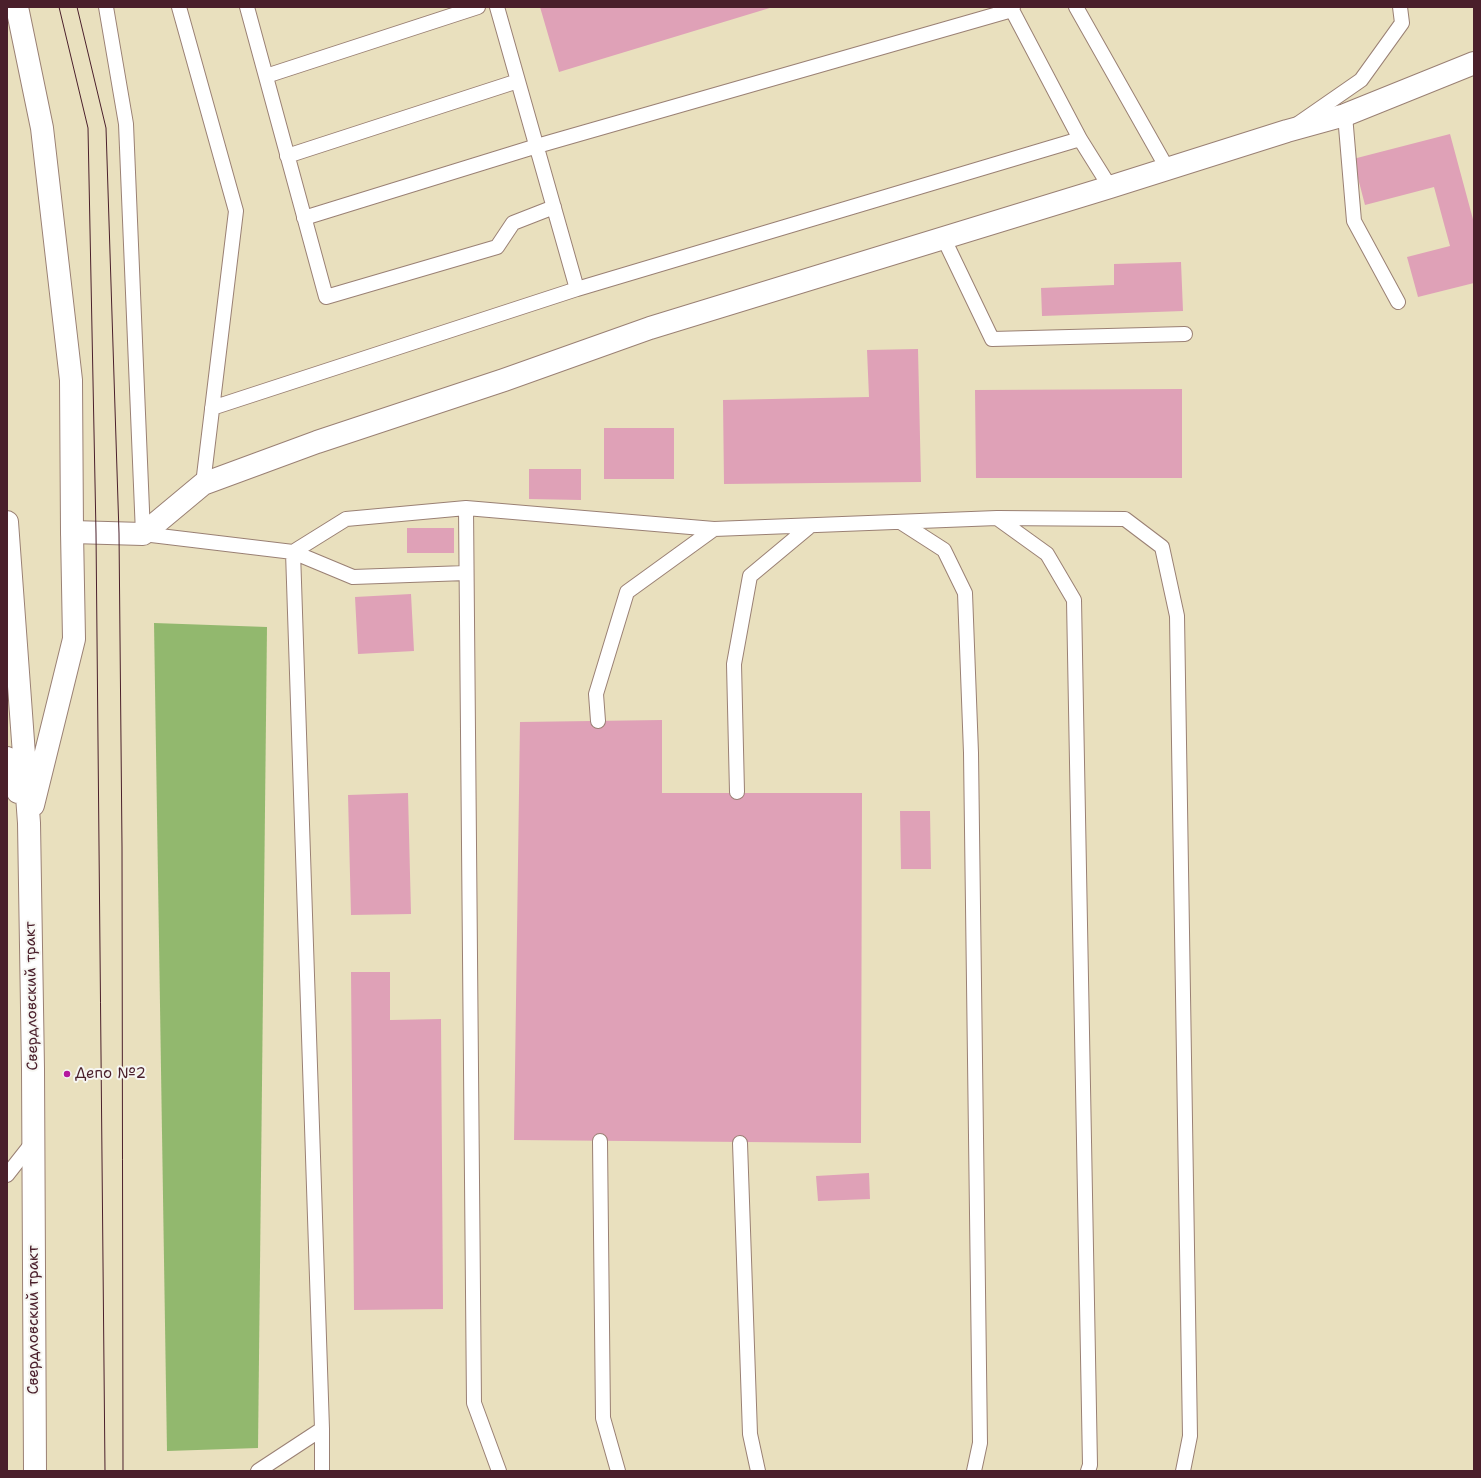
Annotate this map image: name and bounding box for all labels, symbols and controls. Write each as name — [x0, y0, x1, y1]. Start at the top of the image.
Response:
street label: Свердловский тракт — [22, 921, 42, 1071]
place label: Депо №2 — [75, 1065, 146, 1083]
marker: Депо №2 — [62, 1069, 72, 1079]
street label: Свердловский тракт — [25, 1245, 43, 1395]

